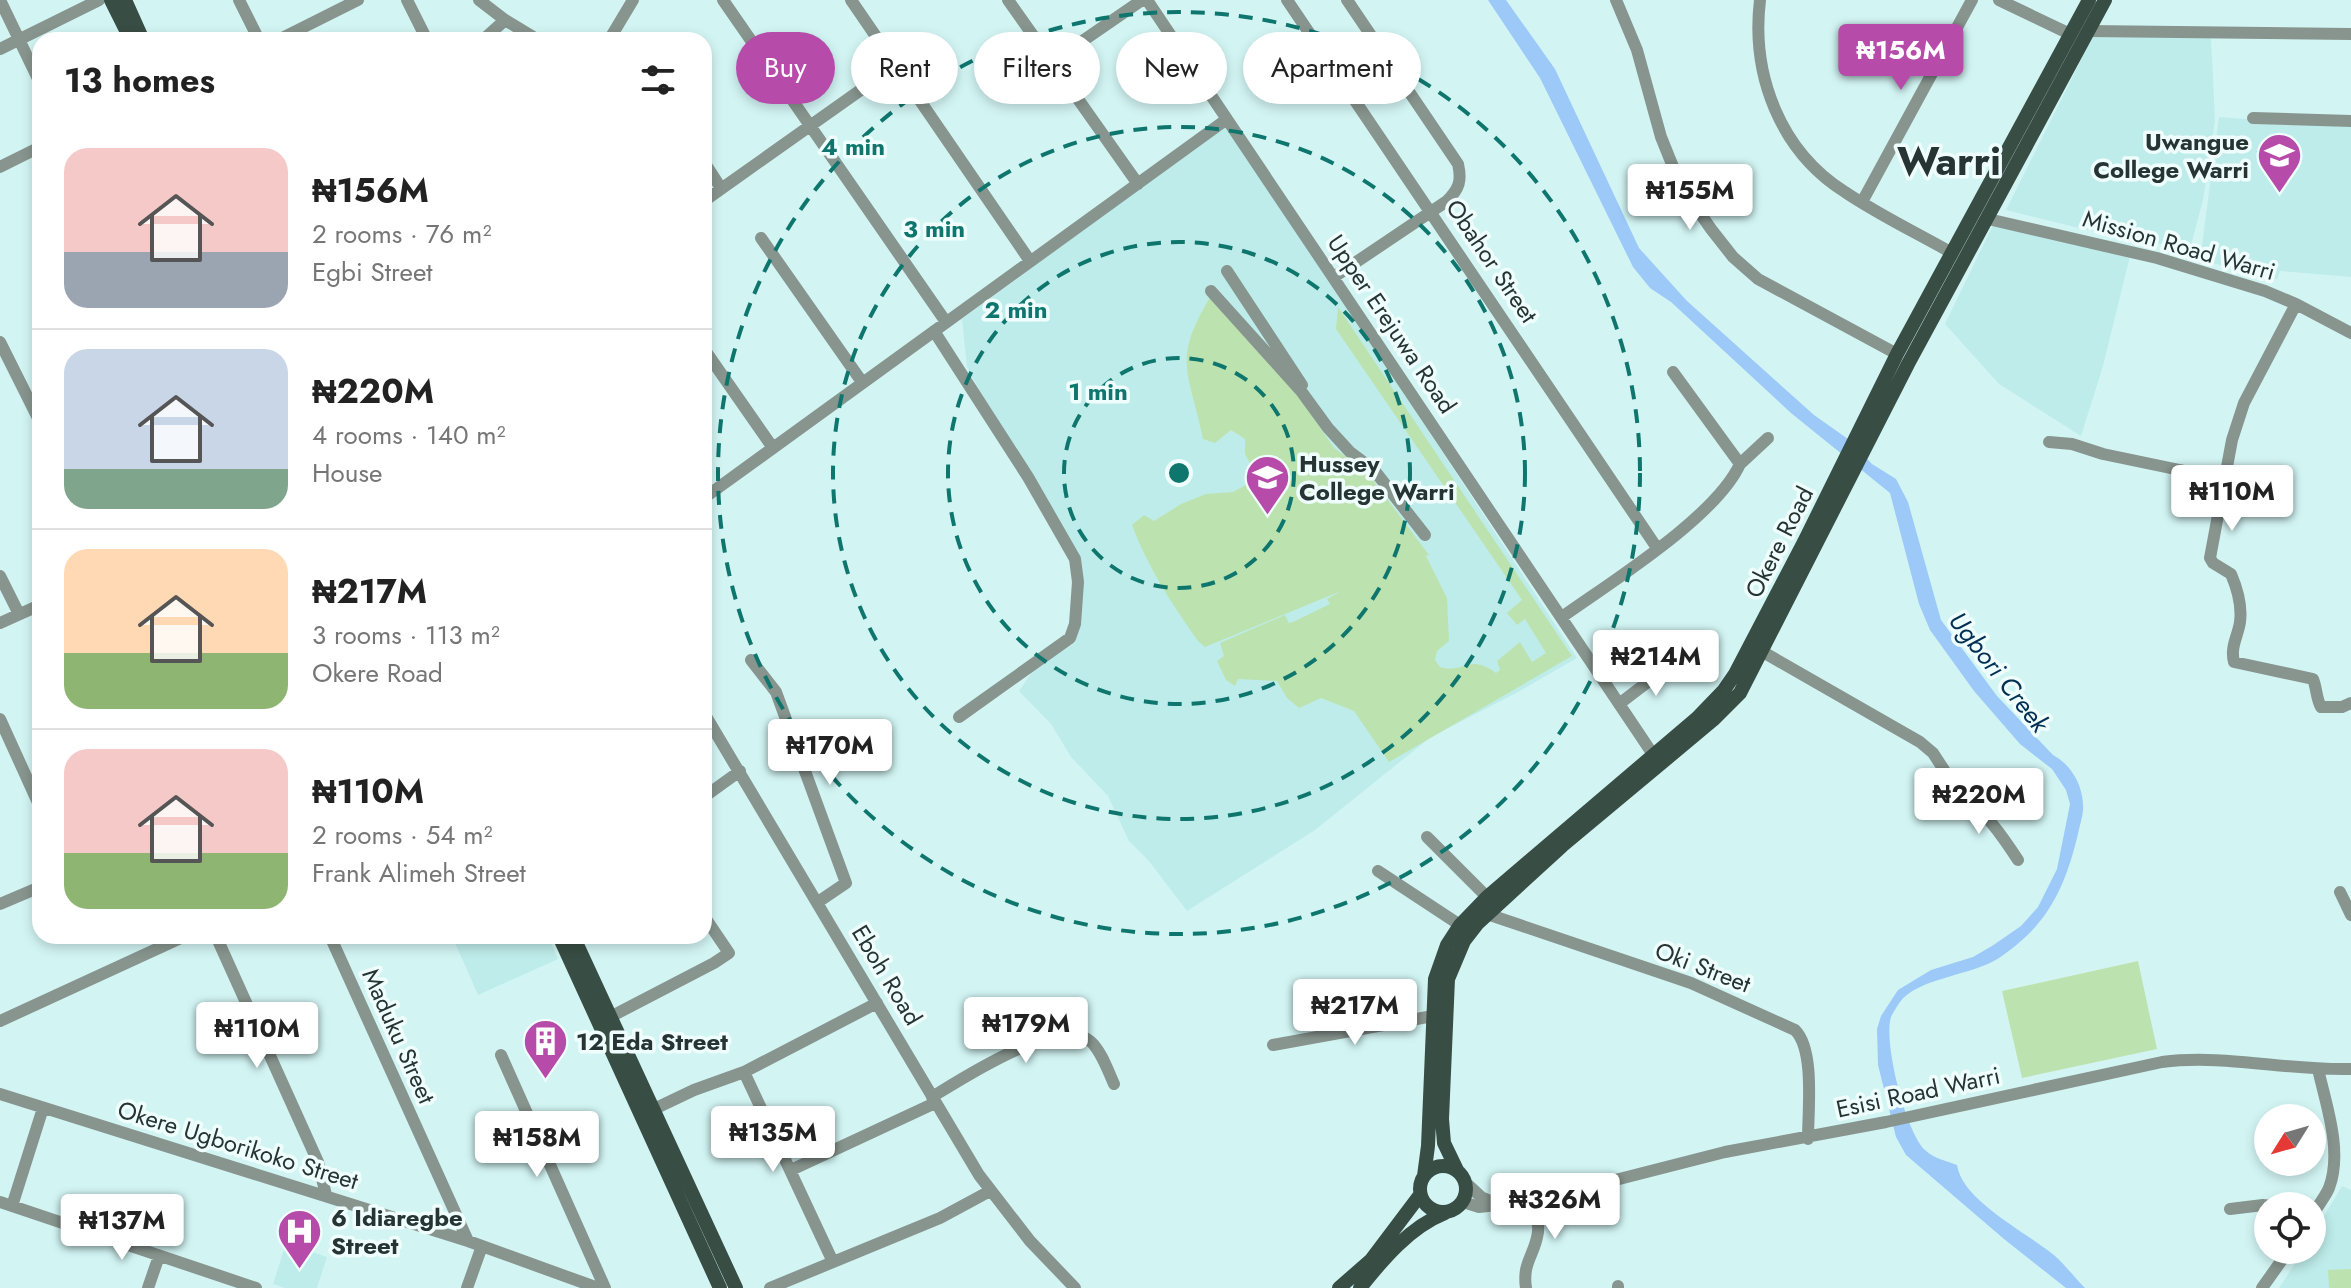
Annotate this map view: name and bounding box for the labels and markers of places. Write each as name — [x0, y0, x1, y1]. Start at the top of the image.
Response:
pin: ₦156M — [1845, 24, 1957, 92]
place label: Uwangue College Warri — [2093, 124, 2249, 187]
school or university icon: Uwangue College Warri — [2256, 131, 2304, 194]
pin: ₦155M — [1634, 164, 1746, 232]
place label: Hussey College Warri — [1299, 446, 1455, 509]
school or university icon: Hussey College Warri — [1244, 453, 1292, 516]
centre of rings — [1165, 459, 1193, 487]
pin: ₦110M — [2176, 465, 2288, 533]
pin: ₦214M — [1600, 630, 1712, 698]
pin: ₦170M — [774, 719, 886, 787]
pin: ₦220M — [1923, 768, 2035, 836]
pin: ₦217M — [1299, 979, 1411, 1047]
pin: ₦179M — [970, 997, 1082, 1065]
pin: ₦110M — [201, 1002, 313, 1070]
building icon: 12 Eda Street — [521, 1017, 569, 1080]
place label: 12 Eda Street — [576, 1024, 728, 1059]
pin: ₦135M — [717, 1106, 829, 1174]
pin: ₦158M — [481, 1111, 593, 1179]
pin: ₦326M — [1499, 1173, 1611, 1241]
pin: ₦137M — [66, 1194, 178, 1262]
place label: 6 Idiaregbe Street — [331, 1200, 463, 1263]
hospital icon: 6 Idiaregbe Street — [276, 1207, 324, 1270]

